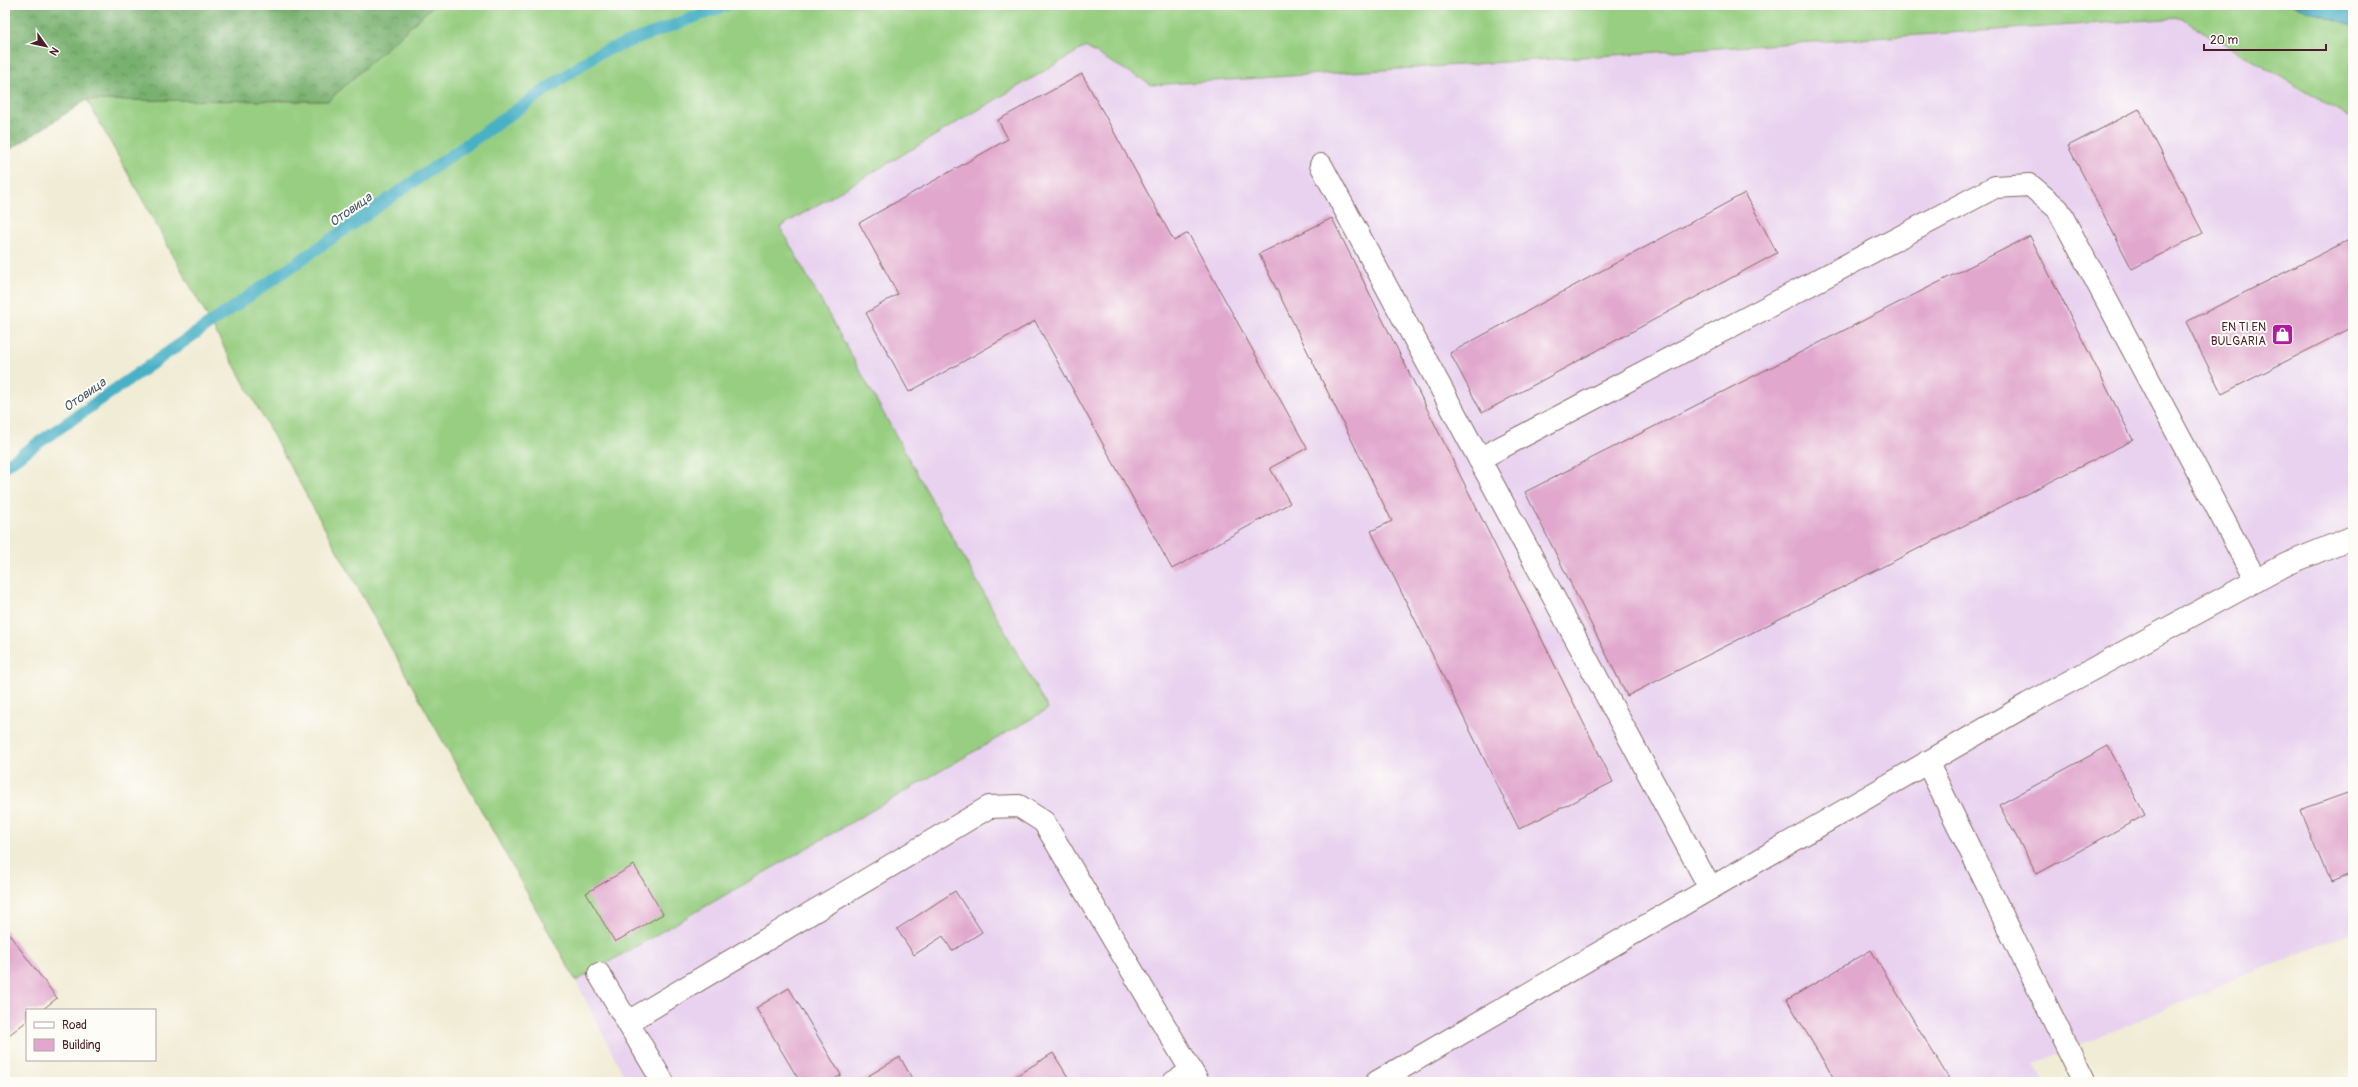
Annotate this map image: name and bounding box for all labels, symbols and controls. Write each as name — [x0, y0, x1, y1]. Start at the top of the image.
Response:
north arrow — [26, 26, 66, 66]
scale bar — [2204, 26, 2326, 52]
text: 20 m — [2210, 33, 2239, 48]
text: N — [46, 45, 61, 58]
water label: Отовица — [326, 189, 376, 230]
place label: EN TI EN BULGARIA — [2211, 320, 2266, 349]
shop icon: EN TI EN BULGARIA — [2269, 321, 2295, 347]
water label: Отовица — [60, 374, 110, 415]
legend — [26, 1009, 156, 1061]
text: Road — [62, 1018, 87, 1033]
text: Building — [62, 1038, 101, 1053]

